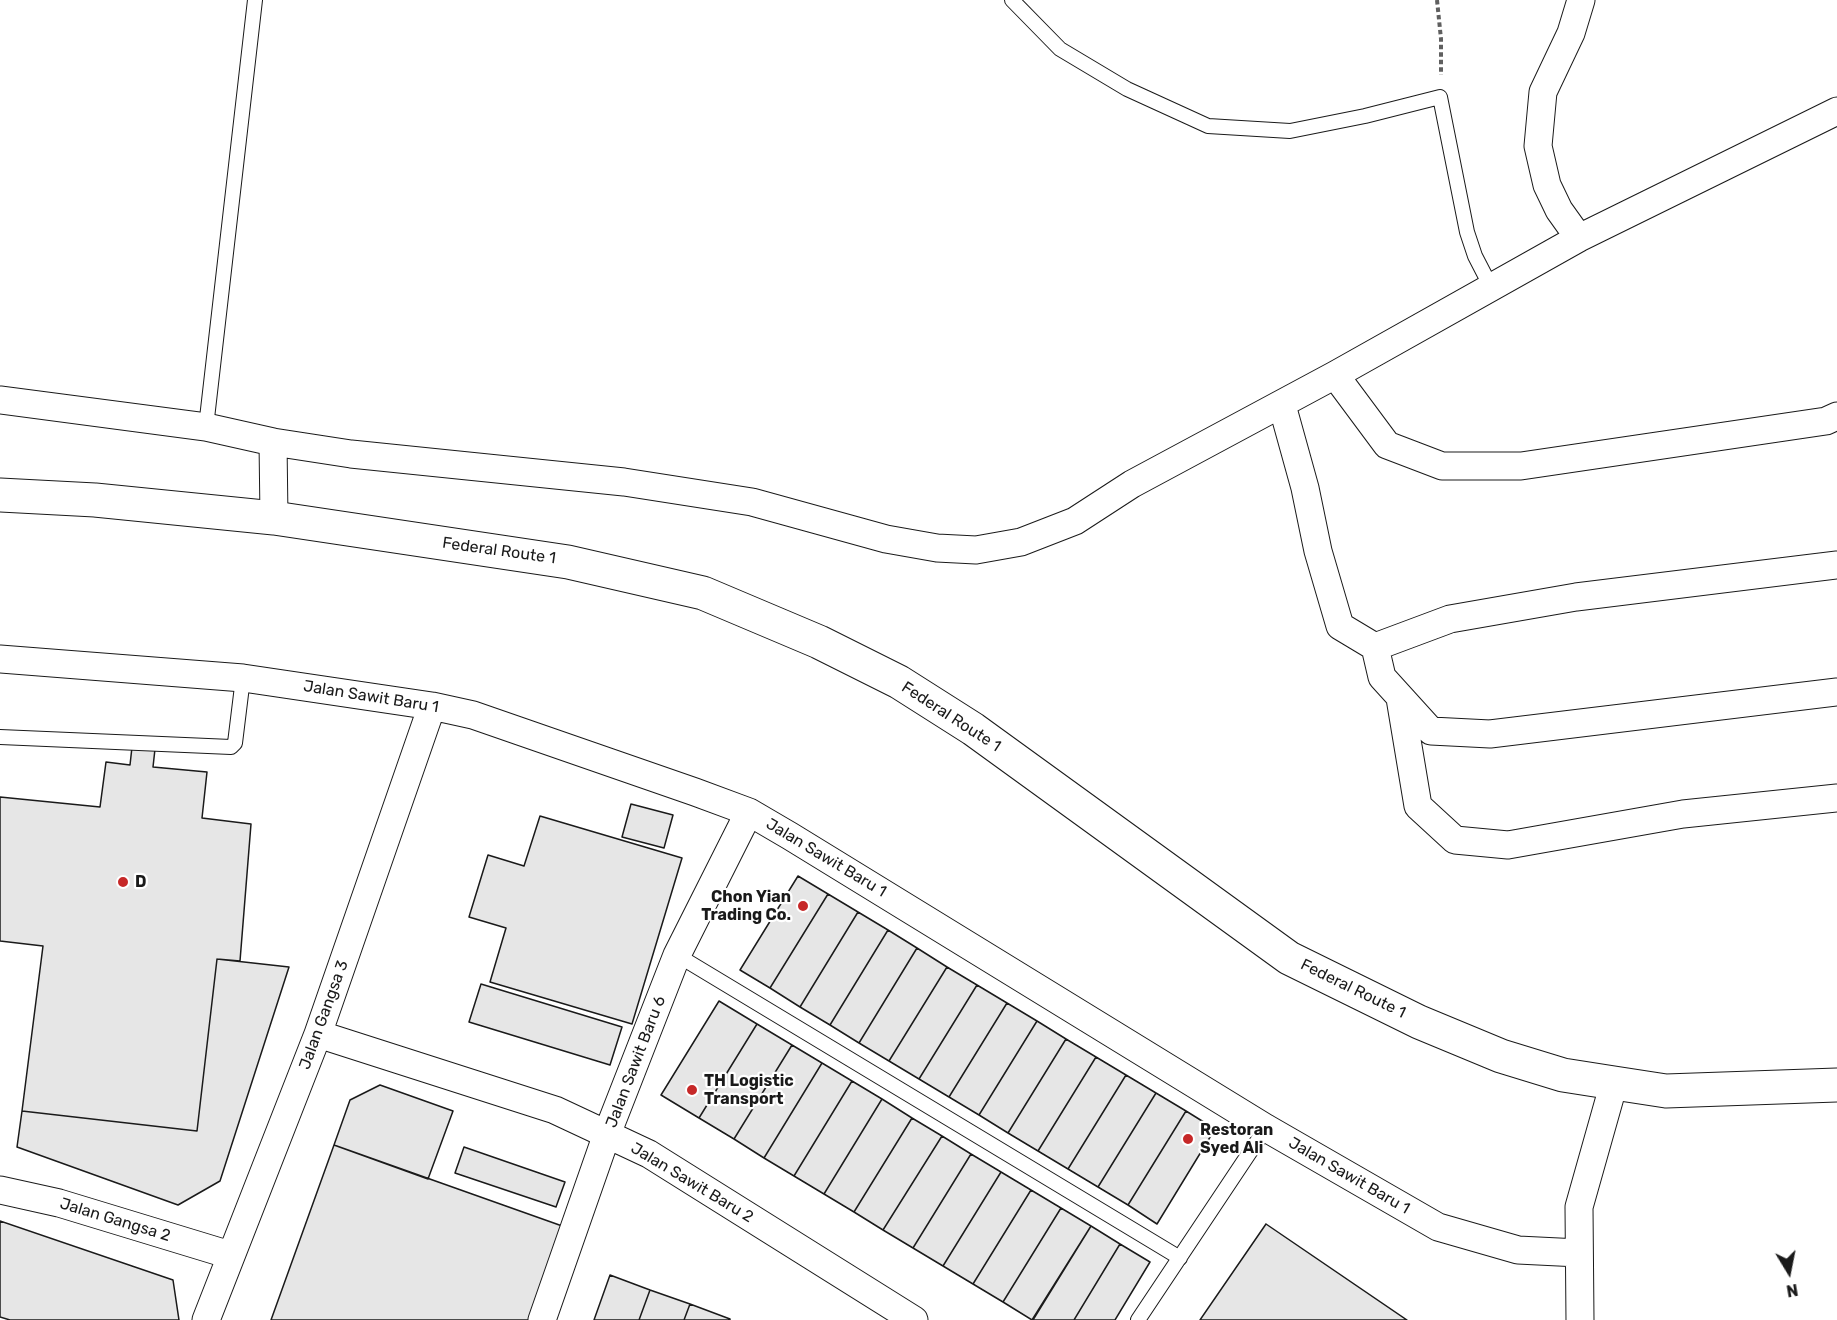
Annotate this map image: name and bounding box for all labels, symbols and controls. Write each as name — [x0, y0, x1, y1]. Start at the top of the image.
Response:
street label: Federal Route 1 — [441, 534, 557, 568]
street label: Jalan Sawit Baru 1 — [302, 677, 440, 717]
street label: Federal Route 1 — [898, 678, 1004, 756]
street label: Jalan Sawit Baru 1 — [762, 815, 890, 901]
place label: D — [135, 872, 146, 892]
marker: D — [116, 875, 130, 889]
place label: Chon Yian Trading Co. — [701, 887, 791, 925]
marker: Chon Yian Trading Co. — [796, 899, 810, 913]
street label: Federal Route 1 — [1297, 955, 1409, 1023]
street label: Jalan Gangsa 3 — [295, 958, 353, 1072]
street label: Jalan Sawit Baru 6 — [602, 993, 670, 1131]
place label: TH Logistic Transport — [704, 1071, 794, 1109]
marker: TH Logistic Transport — [685, 1083, 699, 1097]
place label: Restoran Syed Ali — [1200, 1120, 1273, 1158]
marker: Restoran Syed Ali — [1181, 1132, 1195, 1146]
street label: Jalan Sawit Baru 1 — [1285, 1133, 1413, 1219]
street label: Jalan Sawit Baru 2 — [627, 1139, 757, 1227]
street label: Jalan Gangsa 2 — [57, 1194, 173, 1246]
north arrow — [1759, 1242, 1819, 1302]
text: N — [1785, 1280, 1800, 1301]

